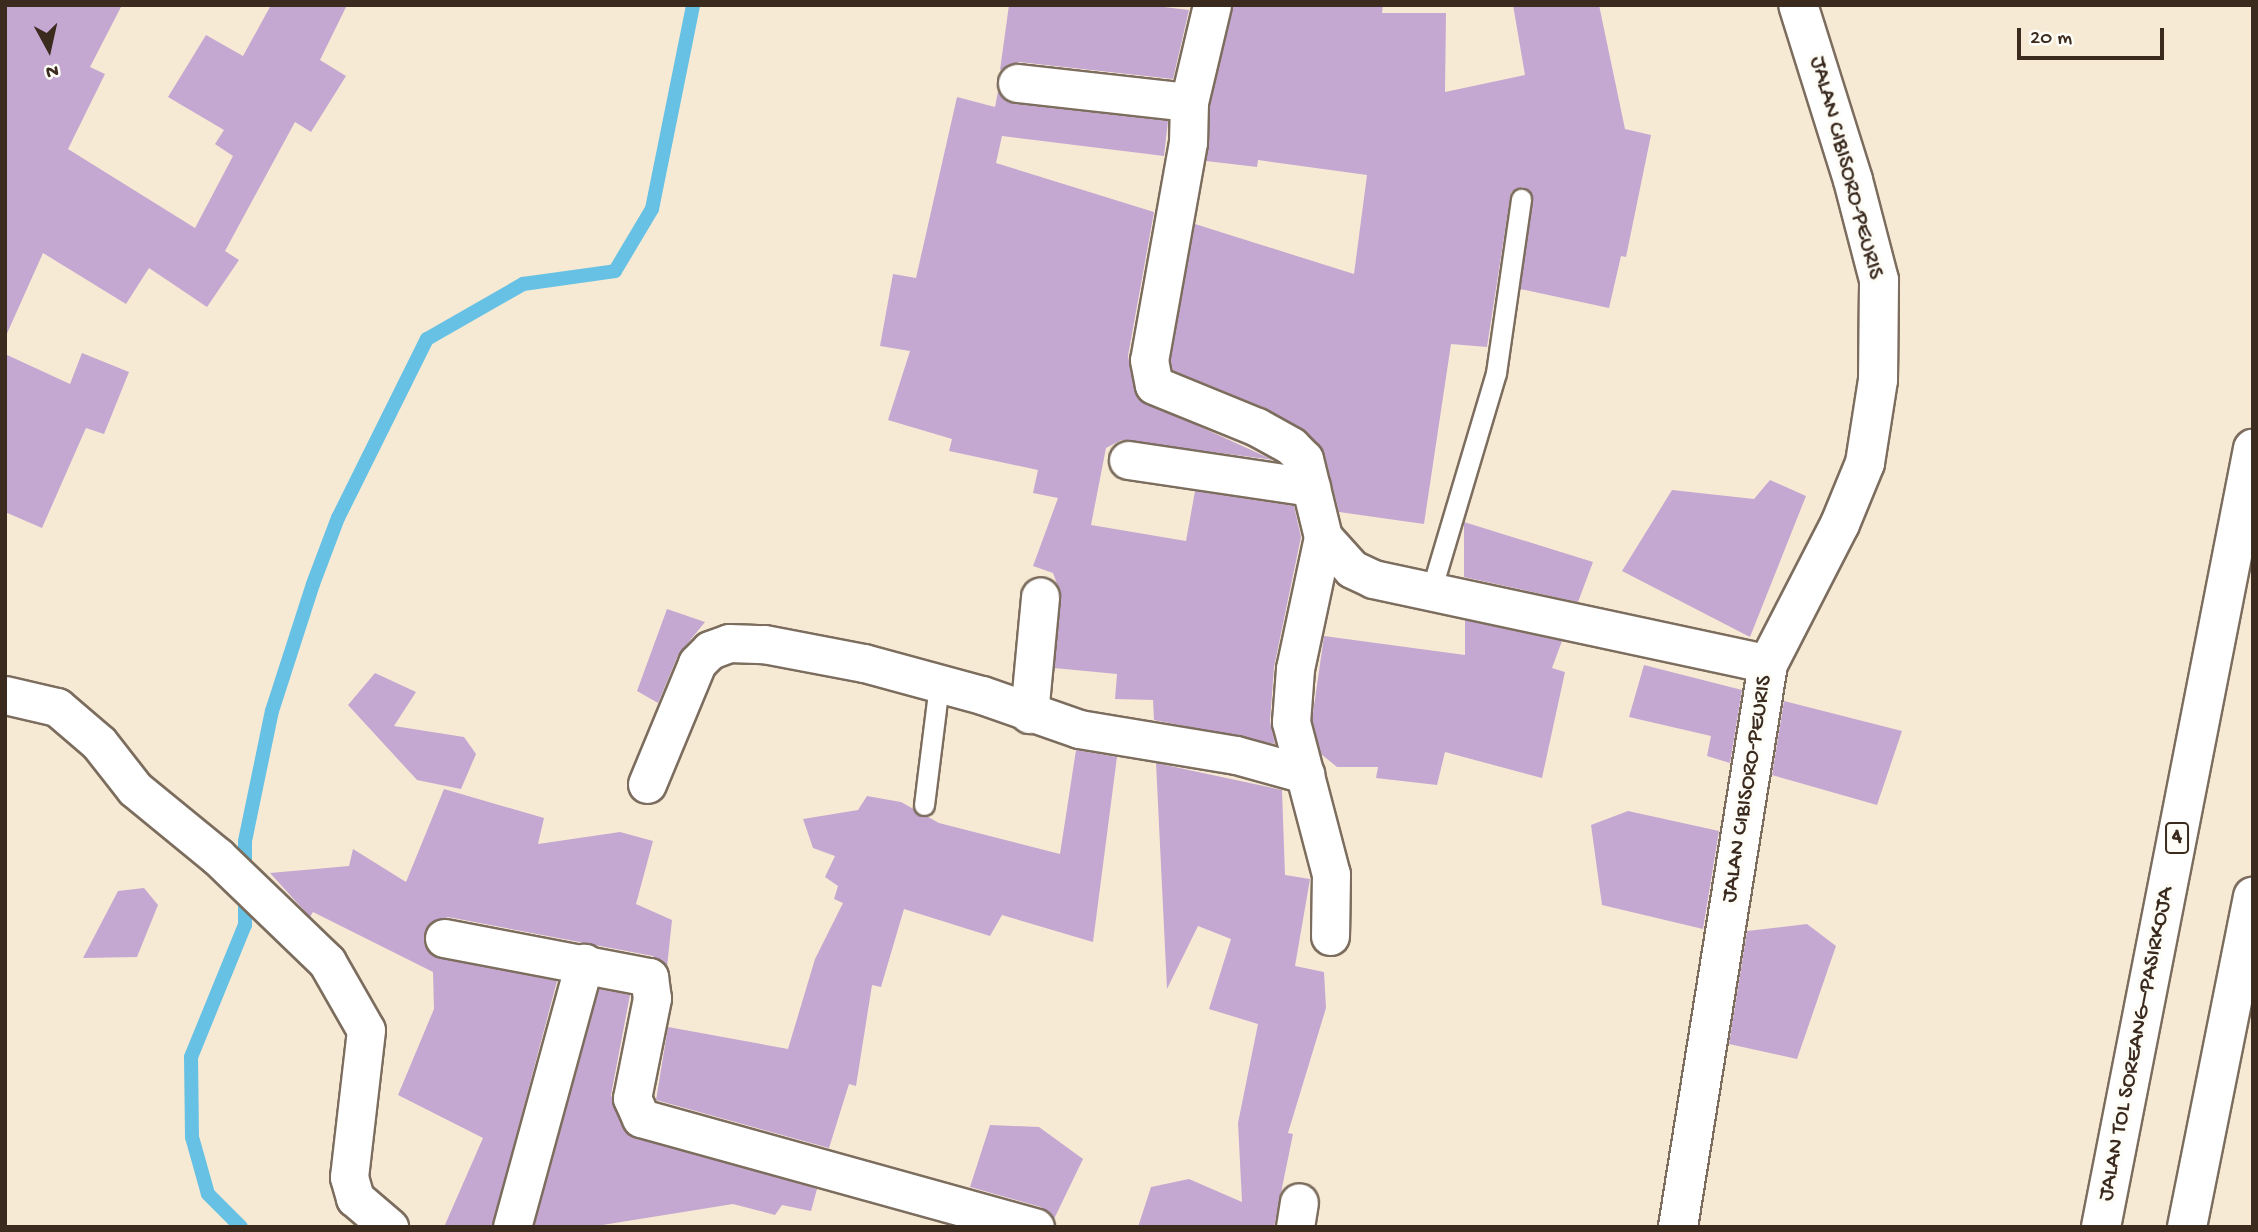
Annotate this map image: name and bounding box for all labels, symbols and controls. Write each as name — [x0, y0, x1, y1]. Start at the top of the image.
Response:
north arrow — [14, 14, 84, 84]
scale bar — [2020, 14, 2167, 58]
text: 20 m — [2030, 27, 2072, 52]
street label: JALAN CIBISORO-PEURIS — [1802, 54, 1888, 282]
text: N — [44, 58, 60, 83]
street label: JALAN CIBISORO-PEURIS — [1716, 673, 1780, 905]
road number: 4 — [2165, 820, 2189, 856]
street label: JALAN TOL SOREANG–PASIRKOJA — [2093, 884, 2181, 1204]

